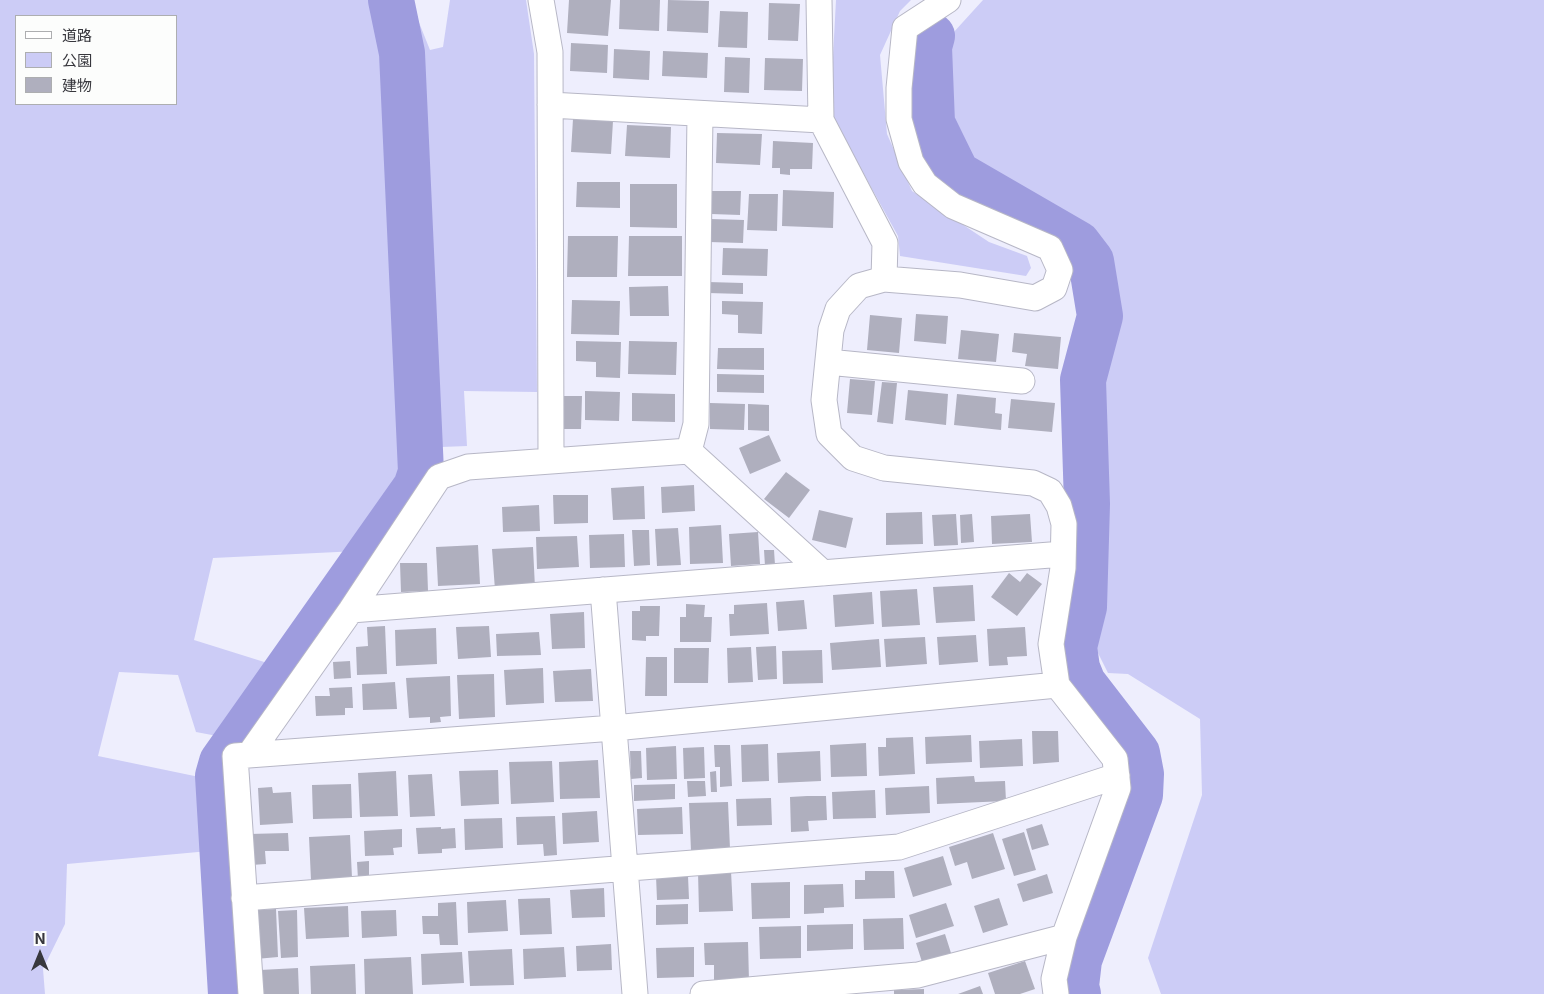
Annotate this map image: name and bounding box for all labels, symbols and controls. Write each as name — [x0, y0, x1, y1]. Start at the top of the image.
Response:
legend — [15, 15, 178, 105]
text: 道路 — [62, 26, 92, 45]
text: 公園 — [62, 51, 92, 70]
text: 建物 — [62, 76, 92, 95]
north arrow — [15, 929, 65, 979]
text: N — [35, 930, 45, 947]

